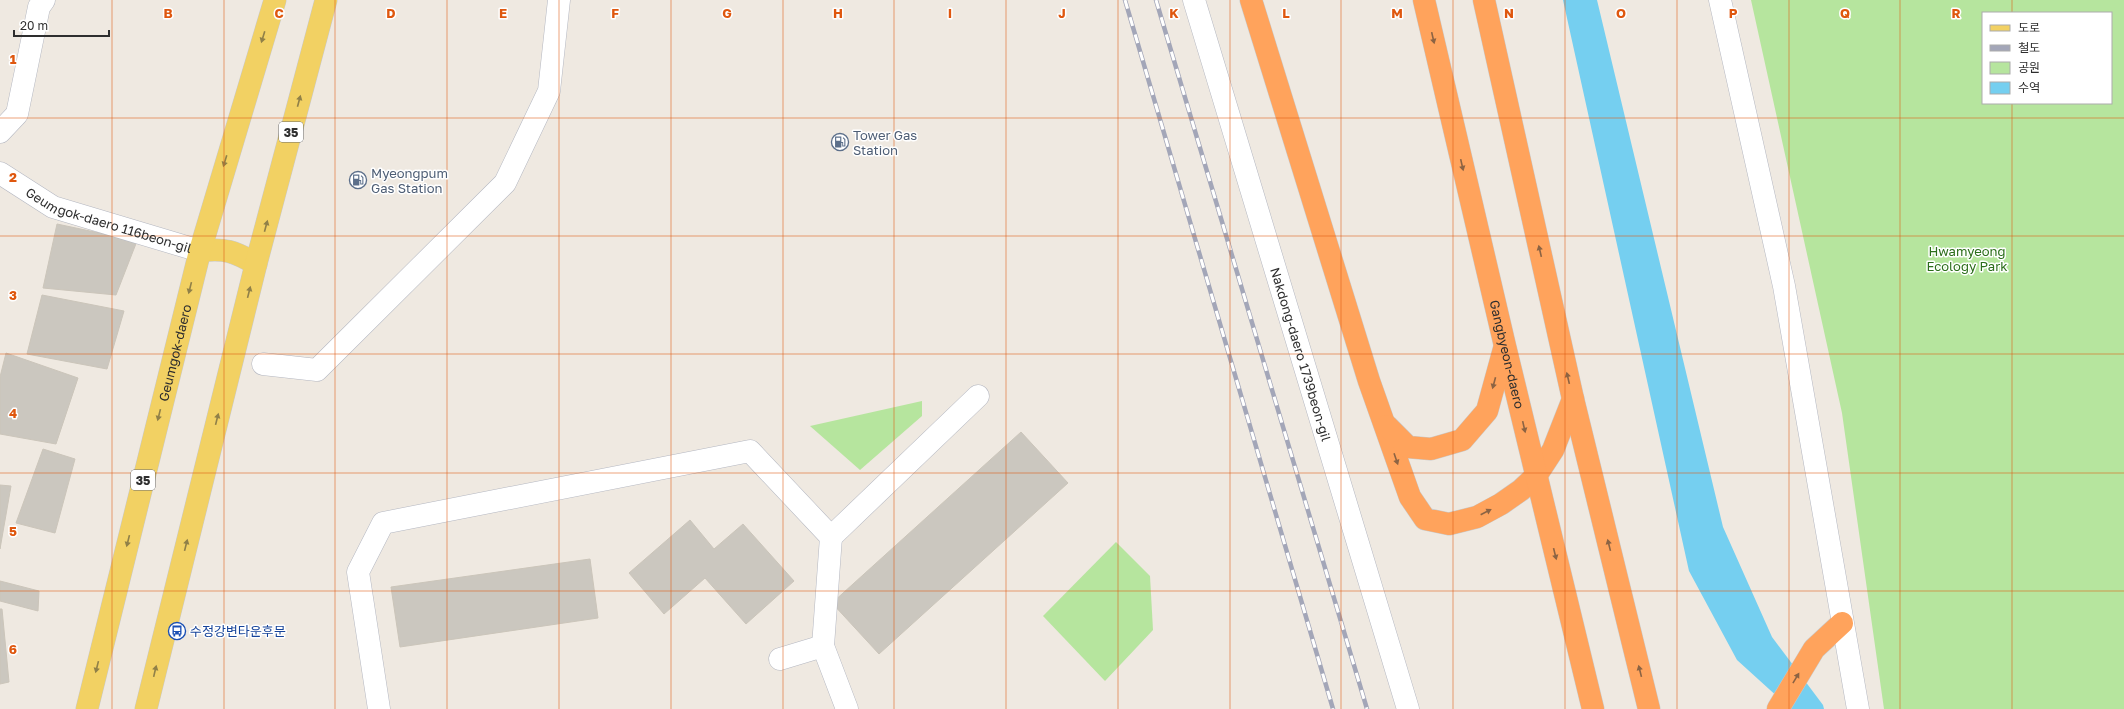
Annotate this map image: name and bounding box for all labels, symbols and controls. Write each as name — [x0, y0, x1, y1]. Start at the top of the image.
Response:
text: B — [163, 5, 173, 21]
text: C — [274, 5, 284, 21]
text: D — [386, 5, 396, 21]
text: E — [499, 5, 507, 21]
text: F — [611, 5, 619, 21]
text: G — [722, 5, 732, 21]
text: H — [833, 5, 843, 21]
text: I — [948, 5, 952, 21]
text: J — [1058, 5, 1066, 21]
text: K — [1169, 5, 1179, 21]
text: L — [1282, 5, 1290, 21]
text: M — [1391, 5, 1403, 21]
text: N — [1504, 5, 1514, 21]
text: O — [1616, 5, 1626, 21]
text: P — [1729, 5, 1738, 21]
text: Q — [1840, 5, 1850, 21]
text: R — [1951, 5, 1961, 21]
scale bar — [14, 12, 109, 38]
legend — [1982, 12, 2112, 104]
text: 20 m — [20, 18, 48, 33]
text: 도로 — [2018, 20, 2040, 35]
one-way arrow — [260, 32, 266, 44]
one-way arrow — [1430, 32, 1436, 44]
text: 철도 — [2018, 40, 2040, 55]
text: 1 — [10, 51, 17, 67]
text: 공원 — [2018, 60, 2040, 75]
text: 수역 — [2018, 80, 2040, 95]
one-way arrow — [296, 94, 302, 106]
road number: 35 — [279, 122, 303, 142]
place label: Tower Gas Station — [853, 127, 917, 158]
fuel station icon: Tower Gas Station — [830, 132, 850, 152]
one-way arrow — [222, 156, 228, 168]
one-way arrow — [1460, 158, 1466, 171]
place label: Myeongpum Gas Station — [371, 165, 448, 196]
text: 2 — [9, 169, 17, 185]
fuel station icon: Myeongpum Gas Station — [348, 170, 368, 190]
street label: Geumgok-daero 116beon-gil — [23, 184, 194, 256]
one-way arrow — [263, 220, 269, 233]
park label: Hwamyeong Ecology Park — [1926, 243, 2008, 274]
one-way arrow — [1536, 245, 1542, 257]
street label: Nakdong-daero 1739beon-gil — [1267, 265, 1335, 443]
one-way arrow — [187, 282, 193, 295]
one-way arrow — [246, 286, 252, 299]
text: 3 — [9, 287, 17, 303]
street label: Gangbyeon-daero — [1486, 298, 1528, 411]
street label: Geumgok-daero — [155, 302, 195, 403]
one-way arrow — [1565, 372, 1571, 384]
one-way arrow — [1491, 377, 1497, 390]
text: 4 — [9, 405, 17, 421]
one-way arrow — [156, 408, 162, 421]
one-way arrow — [214, 412, 220, 424]
one-way arrow — [1522, 421, 1528, 434]
one-way arrow — [1394, 454, 1400, 466]
road number: 35 — [131, 470, 155, 490]
one-way arrow — [1480, 509, 1491, 515]
text: 5 — [9, 523, 17, 539]
one-way arrow — [125, 535, 131, 547]
one-way arrow — [183, 539, 189, 551]
one-way arrow — [1605, 539, 1611, 551]
one-way arrow — [1552, 548, 1558, 560]
bus stop icon: 수정강변타운후문 — [167, 621, 187, 641]
place label: 수정강변타운후문 — [190, 623, 286, 639]
text: 6 — [9, 641, 17, 657]
one-way arrow — [94, 661, 100, 673]
one-way arrow — [152, 665, 158, 677]
one-way arrow — [1636, 665, 1642, 677]
one-way arrow — [1792, 673, 1800, 683]

